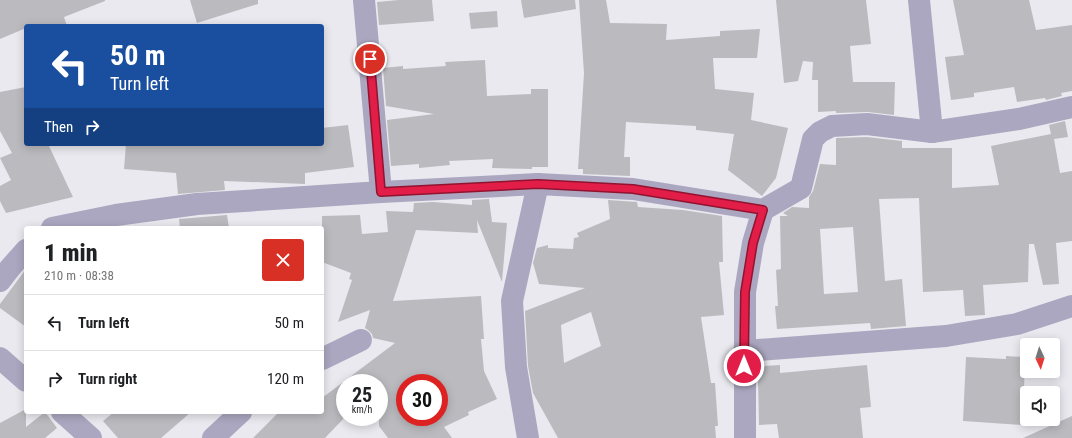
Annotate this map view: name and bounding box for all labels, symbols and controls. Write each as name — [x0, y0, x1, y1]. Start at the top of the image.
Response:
text: 50 m — [110, 39, 166, 72]
icon: left — [44, 40, 96, 92]
pin — [353, 42, 387, 76]
icon: arrive — [359, 48, 381, 70]
text: Turn left — [110, 73, 169, 94]
icon: right — [81, 116, 103, 138]
text: Then — [44, 118, 73, 136]
text: 1 min — [44, 239, 98, 267]
button: close — [262, 239, 304, 281]
text: 210 m · 08:38 — [44, 268, 114, 283]
icon: left — [44, 312, 66, 334]
text: Turn left — [78, 314, 129, 332]
text: 50 m — [274, 314, 304, 332]
north arrow — [1020, 338, 1060, 378]
map controls — [1020, 338, 1060, 426]
position arrow — [723, 345, 765, 387]
icon: right — [44, 368, 66, 390]
text: Turn right — [78, 370, 137, 388]
text: 120 m — [267, 370, 304, 388]
speed limit sign: 30 — [396, 374, 448, 426]
text: 25 — [352, 383, 372, 407]
button: sound — [1020, 386, 1060, 426]
text: km/h — [352, 404, 372, 415]

